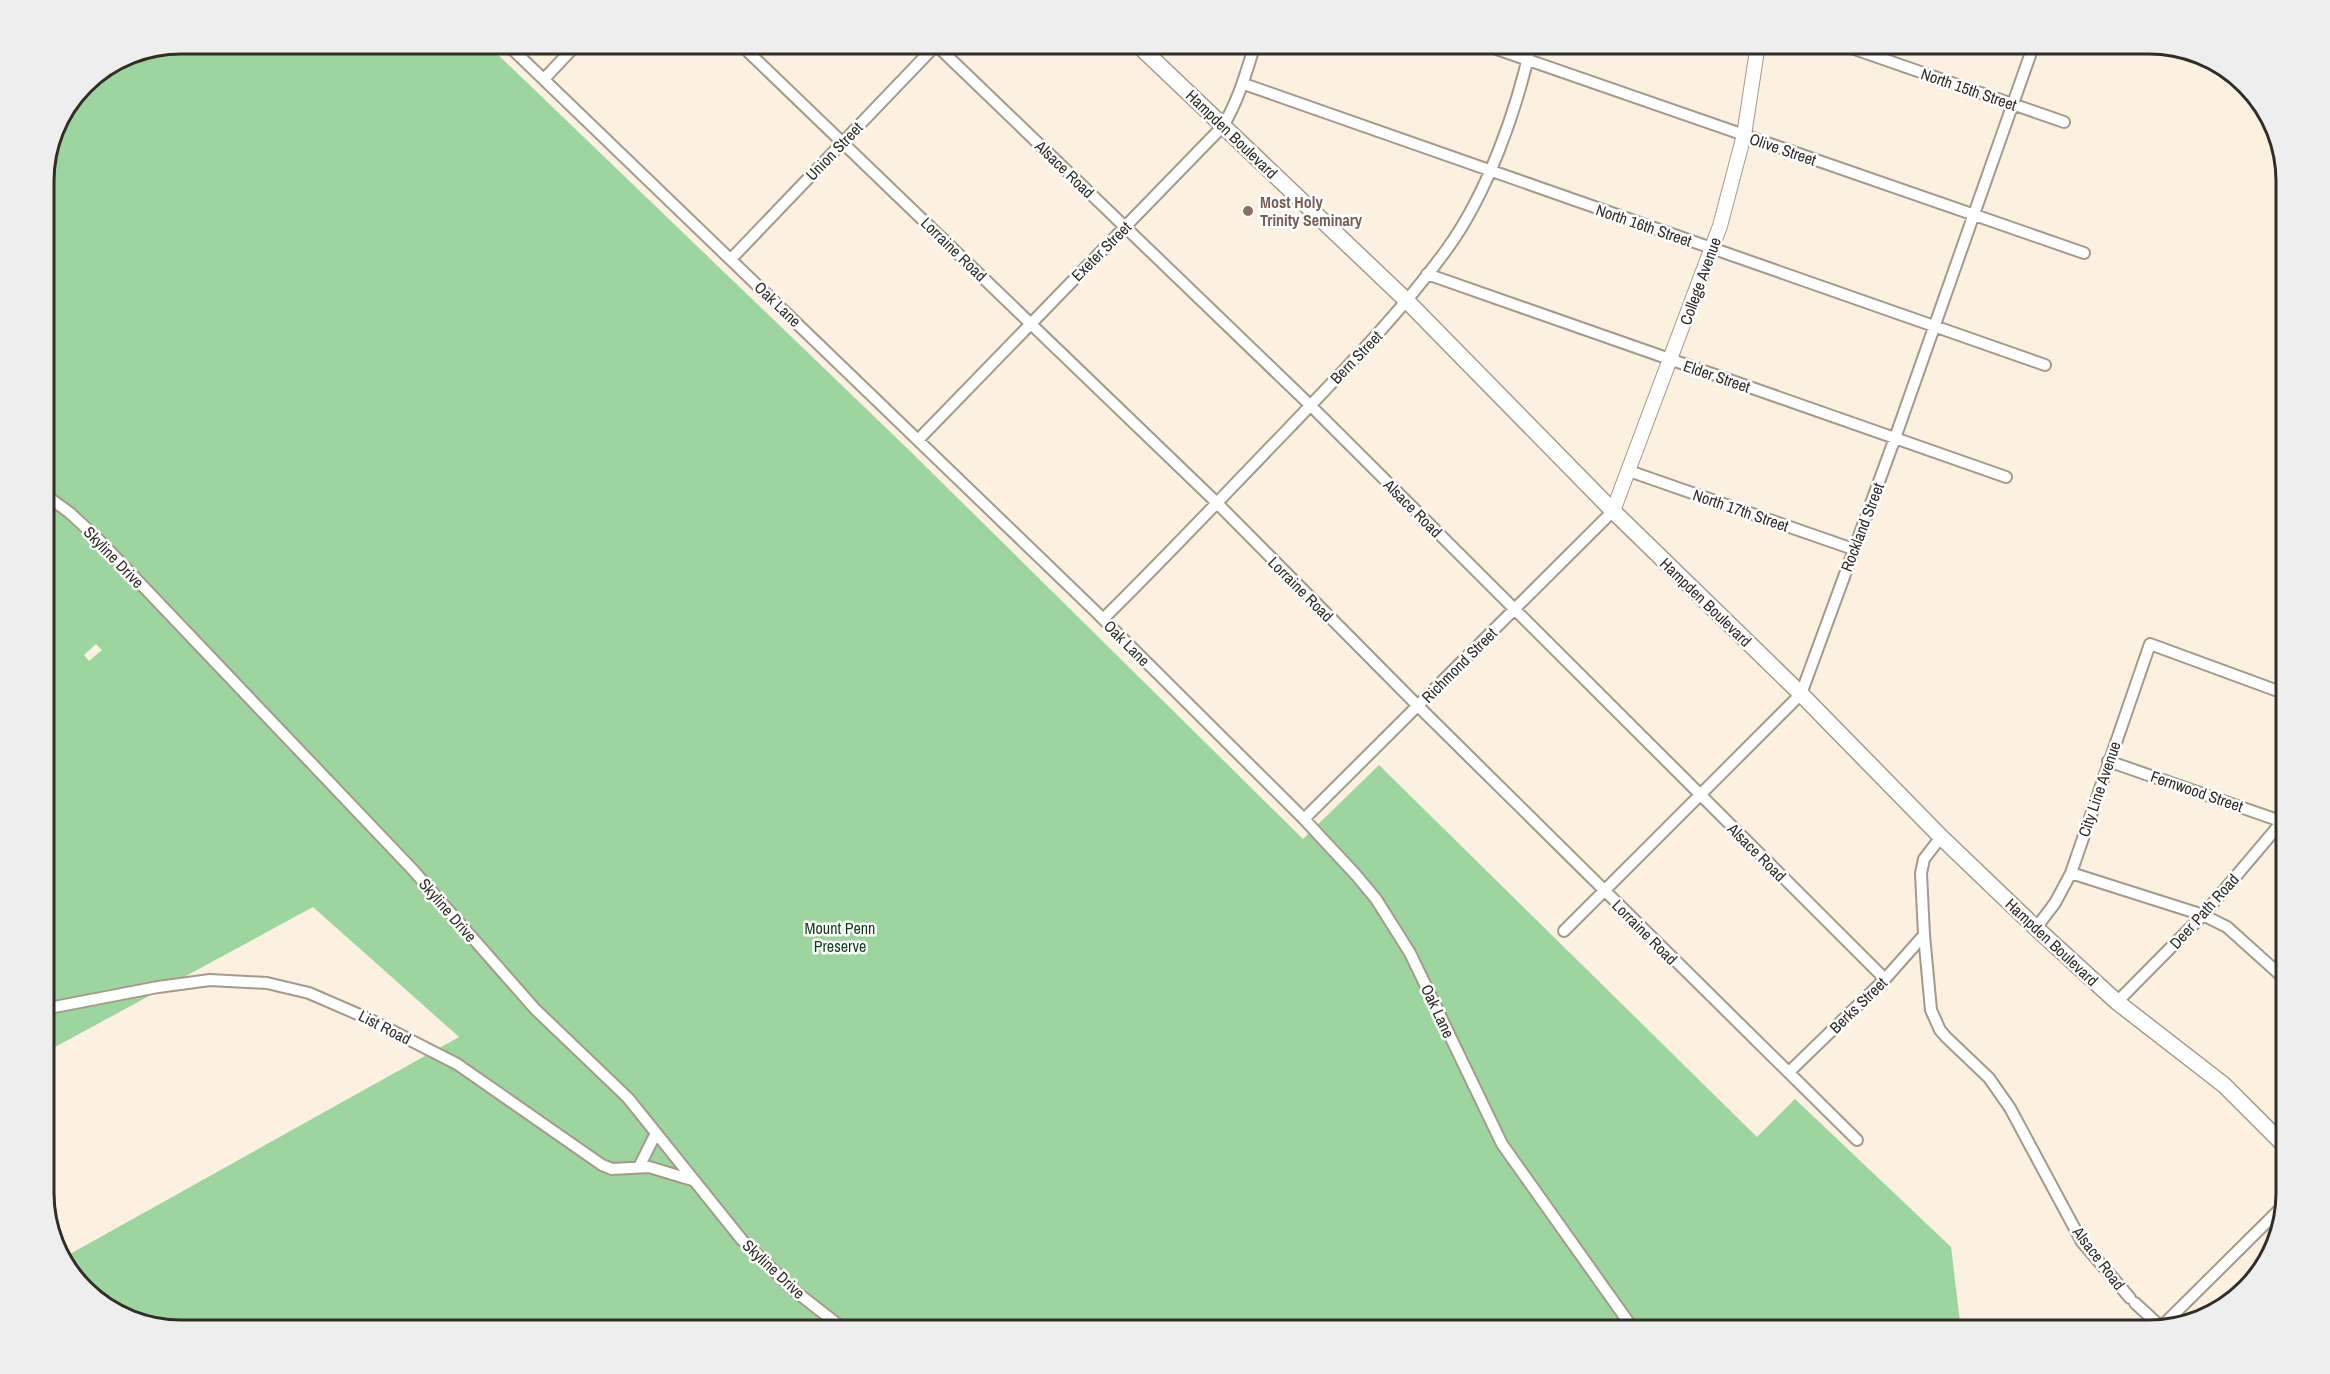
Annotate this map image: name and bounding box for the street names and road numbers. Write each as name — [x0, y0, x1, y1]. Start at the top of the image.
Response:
street label: North 15th Street — [1918, 62, 2020, 116]
street label: Hampden Boulevard — [1181, 85, 1283, 183]
street label: Union Street — [800, 117, 868, 185]
street label: Olive Street — [1747, 127, 1820, 171]
street label: Alsace Road — [1030, 135, 1099, 203]
street label: North 16th Street — [1593, 198, 1695, 252]
street label: Lorraine Road — [916, 212, 992, 286]
street label: Exeter Street — [1066, 216, 1136, 286]
street label: College Avenue — [1674, 234, 1726, 328]
street label: Oak Lane — [750, 276, 806, 332]
street label: Bern Street — [1325, 325, 1387, 389]
street label: Elder Street — [1681, 354, 1754, 398]
street label: Alsace Road — [1378, 473, 1447, 542]
street label: Rockland Street — [1835, 479, 1889, 575]
street label: North 17th Street — [1690, 483, 1792, 537]
street label: Skyline Drive — [79, 521, 149, 593]
street label: Lorraine Road — [1264, 552, 1338, 626]
street label: Hampden Boulevard — [1655, 553, 1757, 651]
street label: Oak Lane — [1099, 615, 1155, 671]
street label: Richmond Street — [1416, 622, 1502, 708]
street label: City Line Avenue — [2072, 738, 2126, 840]
street label: Fernwood Street — [2148, 765, 2246, 817]
street label: Alsace Road — [1722, 817, 1791, 886]
street label: Deer Path Road — [2164, 869, 2244, 953]
street label: Skyline Drive — [414, 873, 482, 947]
street label: Hampden Boulevard — [2001, 893, 2103, 991]
street label: Lorraine Road — [1608, 895, 1682, 969]
street label: Berks Street — [1824, 972, 1892, 1038]
street label: Oak Lane — [1416, 981, 1460, 1041]
street label: List Road — [355, 1004, 415, 1050]
street label: Alsace Road — [2067, 1221, 2130, 1294]
street label: Skyline Drive — [738, 1234, 810, 1304]

